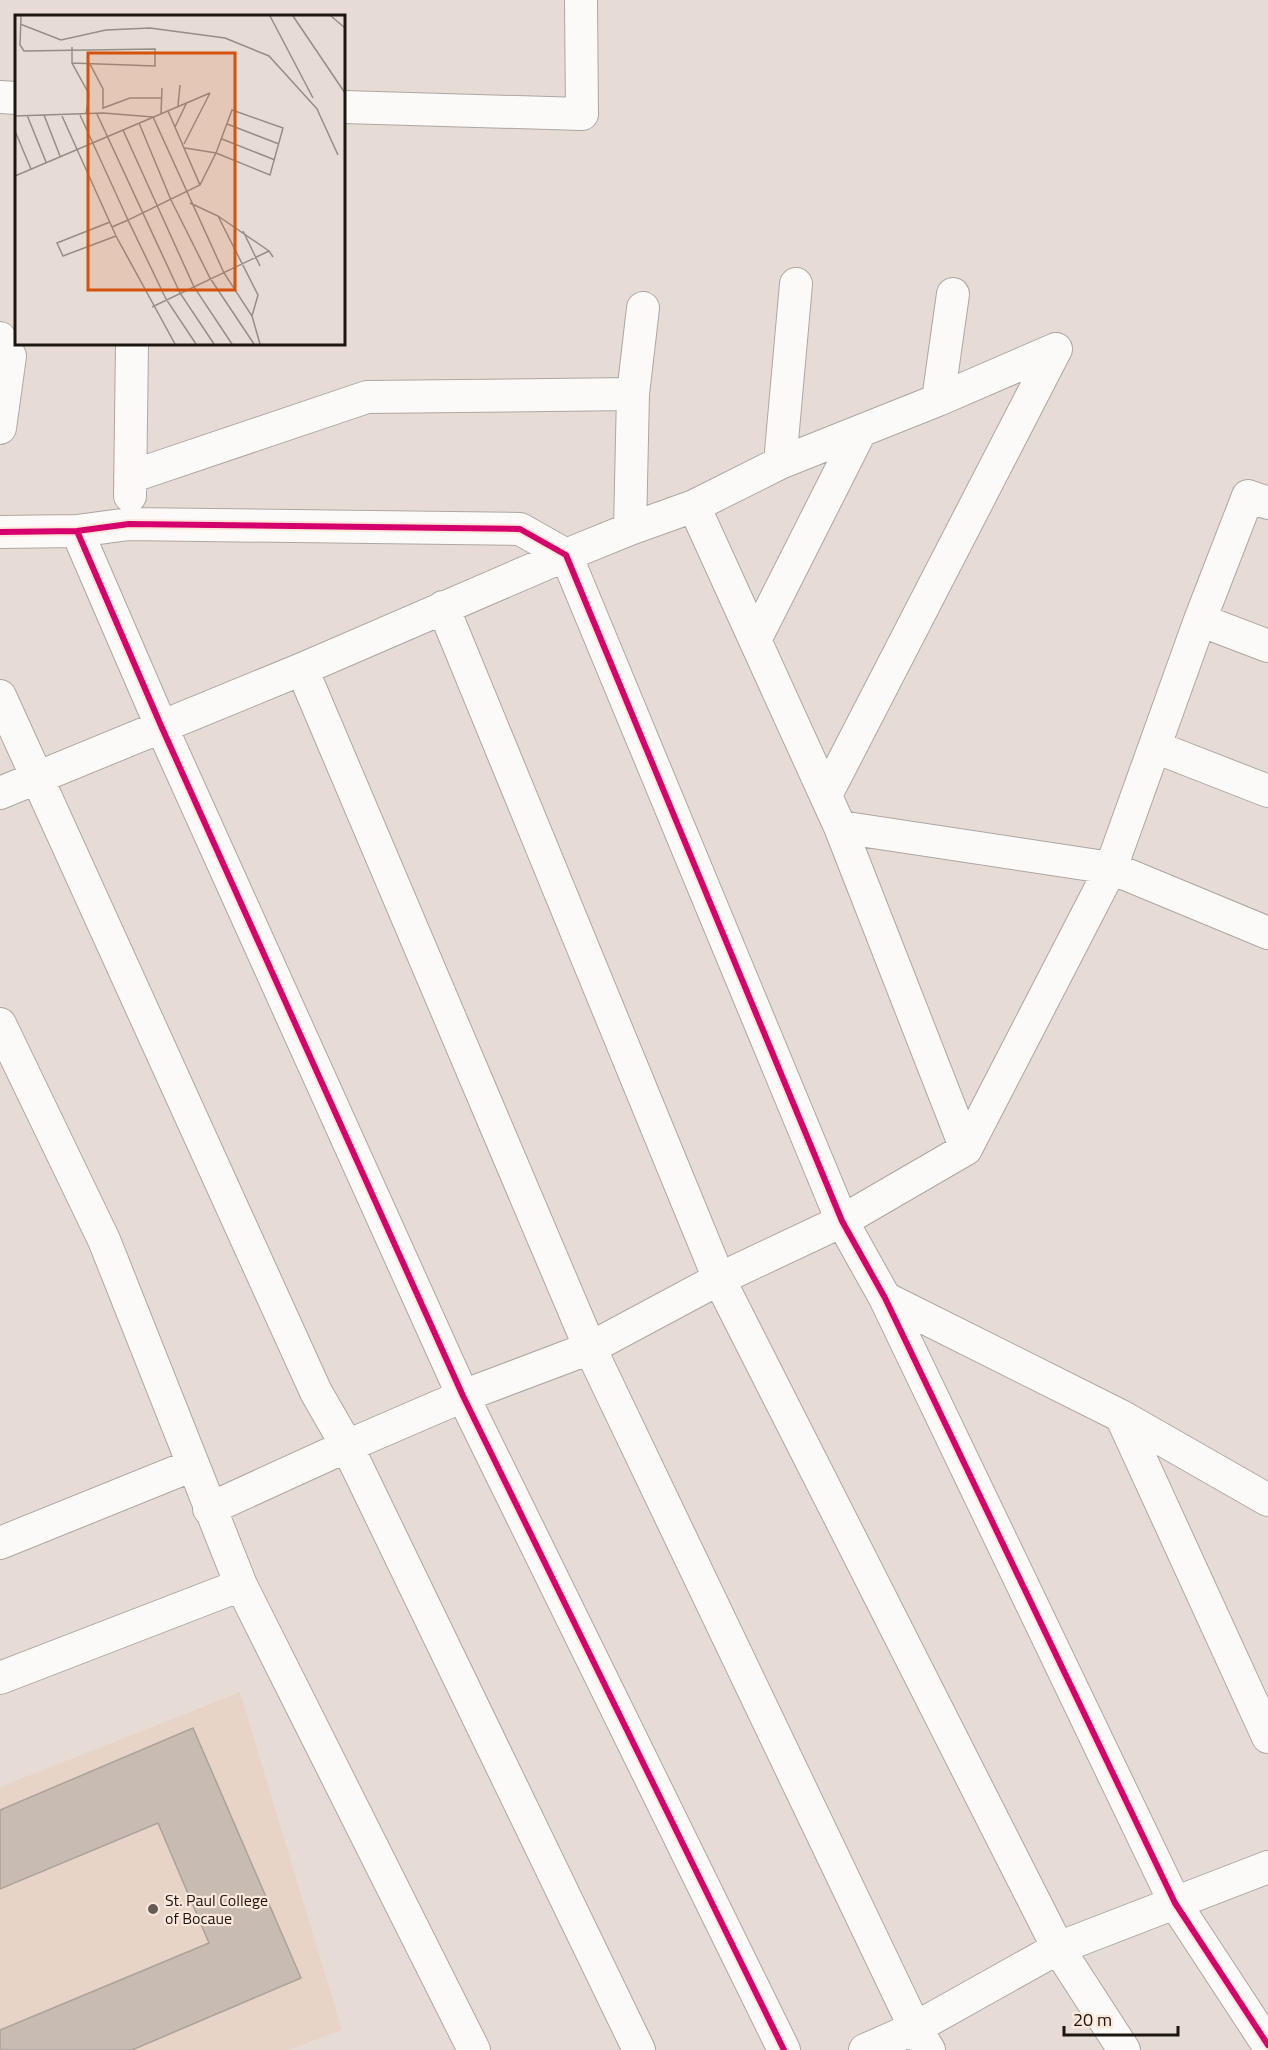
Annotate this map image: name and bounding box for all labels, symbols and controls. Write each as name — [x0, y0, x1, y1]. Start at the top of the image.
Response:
inset map — [15, 15, 345, 345]
place label: St. Paul College of Bocaue — [165, 1888, 268, 1930]
marker: St. Paul College of Bocaue — [146, 1902, 160, 1916]
scale bar — [1064, 1999, 1178, 2037]
text: 20 m — [1073, 2006, 1112, 2033]

